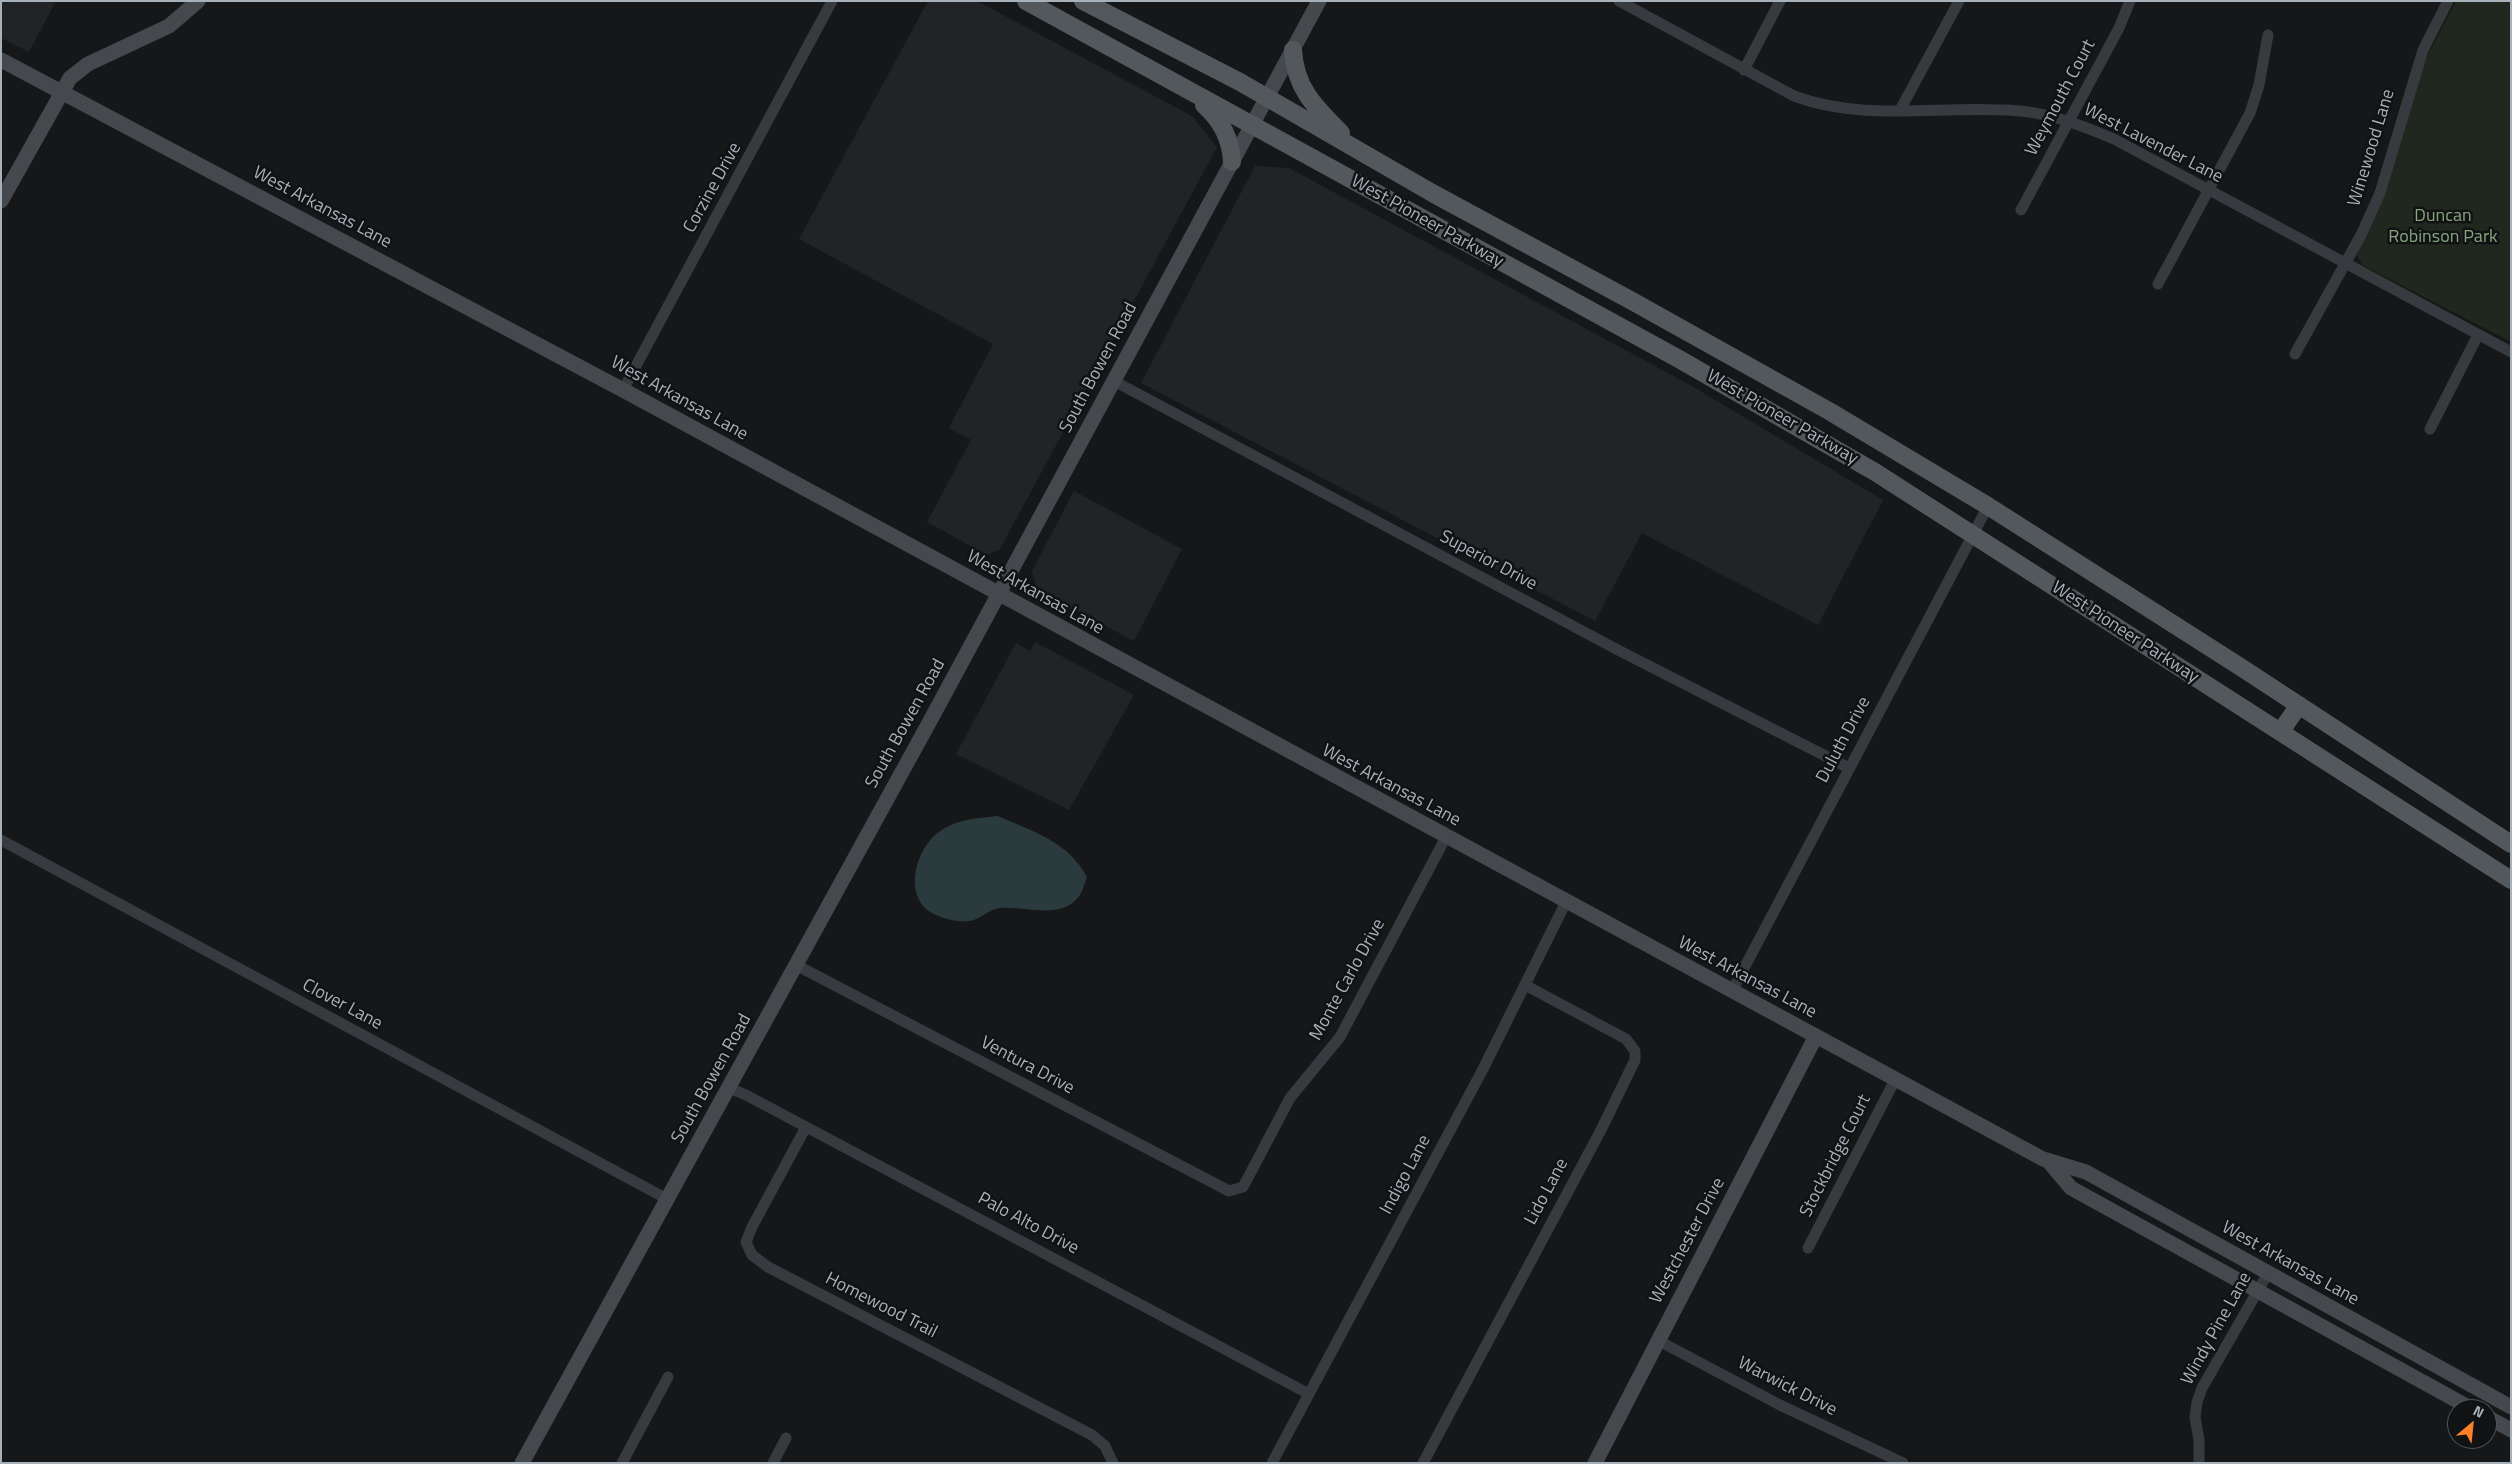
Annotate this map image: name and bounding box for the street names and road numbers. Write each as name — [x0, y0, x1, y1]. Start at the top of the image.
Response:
street label: Weymouth Court — [2021, 36, 2101, 160]
street label: Winewood Lane — [2344, 87, 2400, 209]
street label: West Lavender Lane — [2080, 100, 2226, 188]
street label: Corzine Drive — [679, 139, 747, 237]
street label: West Arkansas Lane — [249, 162, 395, 254]
street label: West Pioneer Parkway — [1347, 171, 1507, 273]
street label: South Bowen Road — [1056, 299, 1142, 437]
street label: West Arkansas Lane — [607, 352, 751, 446]
street label: West Pioneer Parkway — [1702, 366, 1862, 470]
street label: Superior Drive — [1436, 526, 1540, 596]
street label: West Arkansas Lane — [963, 546, 1107, 640]
street label: West Pioneer Parkway — [2047, 577, 2203, 689]
street label: South Bowen Road — [862, 656, 950, 792]
street label: Duluth Drive — [1812, 693, 1876, 787]
street label: West Arkansas Lane — [1318, 740, 1464, 832]
street label: Monte Carlo Drive — [1306, 915, 1390, 1045]
street label: West Arkansas Lane — [1674, 932, 1820, 1024]
street label: Clover Lane — [298, 975, 386, 1035]
street label: South Bowen Road — [668, 1011, 756, 1147]
street label: Ventura Drive — [976, 1032, 1078, 1100]
street label: Stockbridge Court — [1796, 1091, 1876, 1221]
street label: Indigo Lane — [1376, 1132, 1436, 1218]
street label: Lido Lane — [1521, 1155, 1573, 1229]
street label: Westchester Drive — [1646, 1174, 1730, 1308]
street label: Palo Alto Drive — [974, 1188, 1082, 1260]
street label: West Arkansas Lane — [2218, 1217, 2362, 1311]
street label: Homewood Trail — [821, 1268, 941, 1344]
street label: Windy Pine Lane — [2177, 1269, 2257, 1389]
street label: Warwick Drive — [1734, 1353, 1840, 1421]

